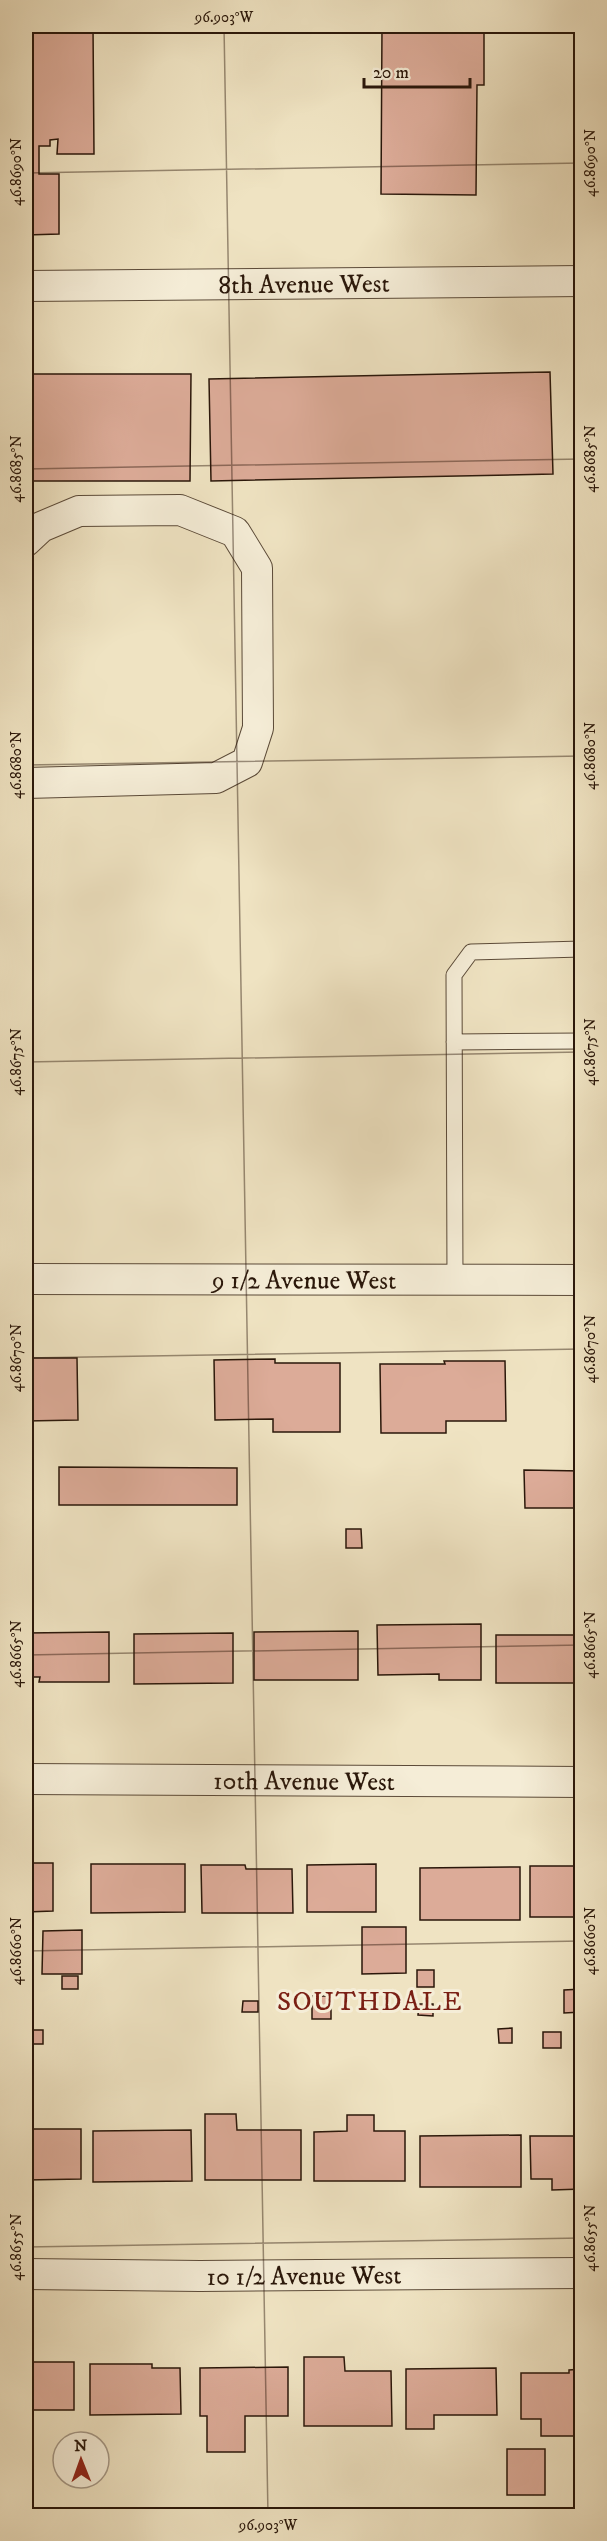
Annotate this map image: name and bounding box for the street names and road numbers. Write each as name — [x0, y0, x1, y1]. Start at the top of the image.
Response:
street label: 8th Avenue West — [218, 268, 390, 302]
street label: 9 1/2 Avenue West — [210, 1264, 396, 1298]
street label: 10th Avenue West — [213, 1765, 395, 1799]
street label: 10 1/2 Avenue West — [206, 2259, 402, 2294]

